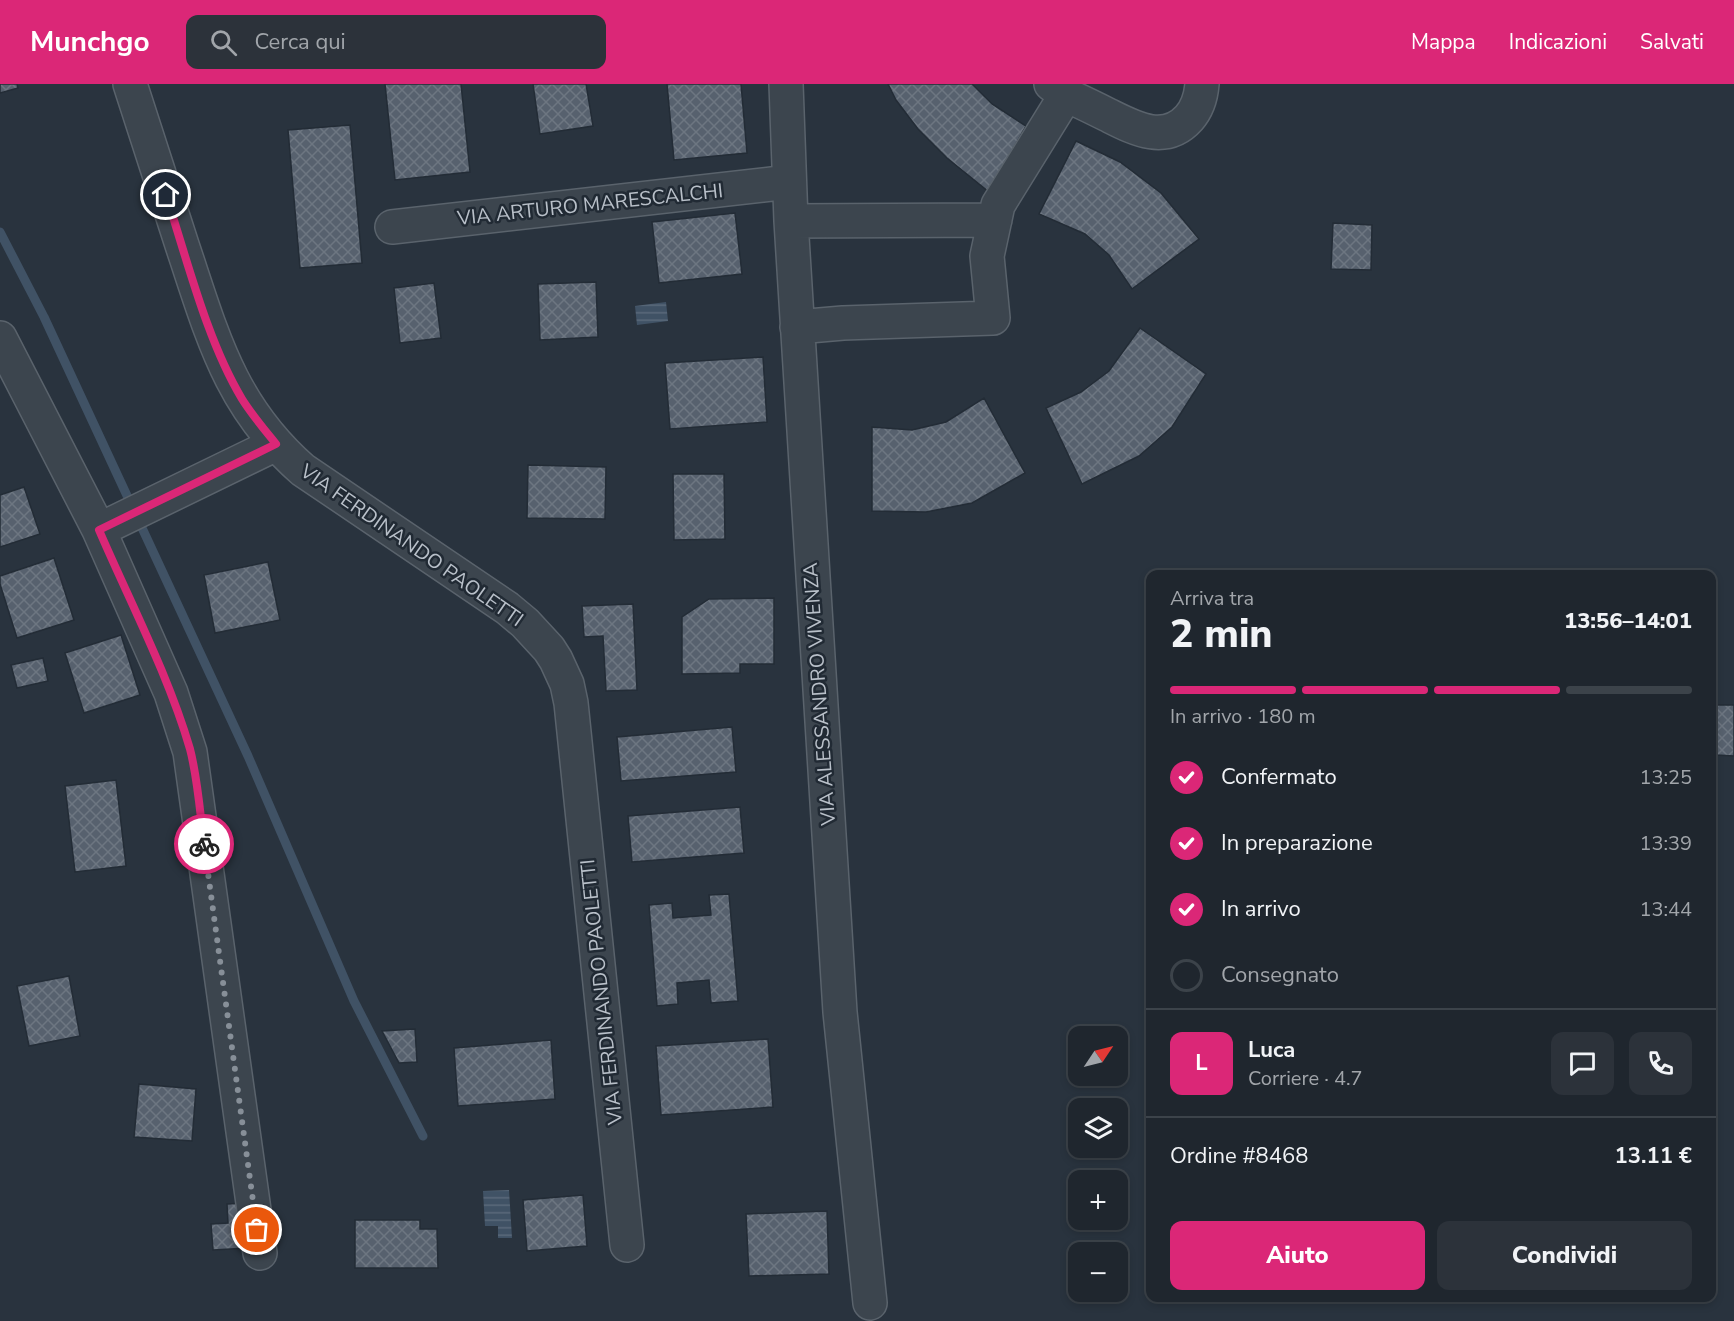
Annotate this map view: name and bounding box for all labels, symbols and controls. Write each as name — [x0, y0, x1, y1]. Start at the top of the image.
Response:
search box — [186, 15, 606, 69]
text: Munchgo — [30, 23, 150, 61]
icon: search — [207, 26, 240, 59]
text: Cerca qui — [255, 27, 346, 57]
text: Mappa — [1411, 28, 1476, 56]
text: Indicazioni — [1509, 28, 1607, 56]
text: Salvati — [1640, 28, 1704, 56]
pin — [140, 169, 191, 220]
street label: VIA ARTURO MARESCALCHI — [455, 177, 724, 232]
icon: home — [149, 178, 182, 211]
street label: VIA FERDINANDO PAOLETTI — [294, 457, 529, 633]
street label: VIA ALESSANDRO VIVENZA — [797, 561, 842, 827]
text: Arriva tra — [1170, 585, 1254, 612]
text: 13:56–14:01 — [1564, 606, 1692, 636]
text: 2 min — [1170, 608, 1273, 661]
text: In arrivo · 180 m — [1170, 703, 1316, 730]
icon: check — [1170, 761, 1203, 794]
text: Confermato — [1221, 762, 1337, 792]
text: 13:25 — [1639, 764, 1692, 791]
courier — [174, 814, 234, 874]
icon: check — [1170, 827, 1203, 860]
icon: bike — [188, 828, 221, 861]
text: In preparazione — [1221, 828, 1373, 858]
text: 13:39 — [1639, 830, 1692, 857]
street label: VIA FERDINANDO PAOLETTI — [574, 858, 629, 1127]
icon: check — [1170, 893, 1203, 926]
text: In arrivo — [1221, 894, 1301, 924]
text: 13:44 — [1639, 896, 1692, 923]
text: Consegnato — [1221, 960, 1339, 990]
north arrow — [1068, 1026, 1128, 1086]
map controls — [1068, 1026, 1128, 1302]
button: chat — [1551, 1032, 1614, 1095]
button: phone — [1629, 1032, 1692, 1095]
text: Luca — [1248, 1035, 1295, 1065]
text: L — [1195, 1048, 1208, 1078]
text: Corriere · 4.7 — [1248, 1065, 1363, 1092]
button: layers — [1068, 1098, 1128, 1158]
text: Ordine #8468 — [1170, 1141, 1308, 1171]
text: 13.11 € — [1615, 1141, 1692, 1171]
button: + — [1068, 1170, 1128, 1230]
pin — [231, 1204, 282, 1255]
icon: bag — [240, 1213, 273, 1246]
button: Aiuto — [1170, 1221, 1425, 1290]
button: Condividi — [1437, 1221, 1692, 1290]
button: − — [1068, 1242, 1128, 1302]

